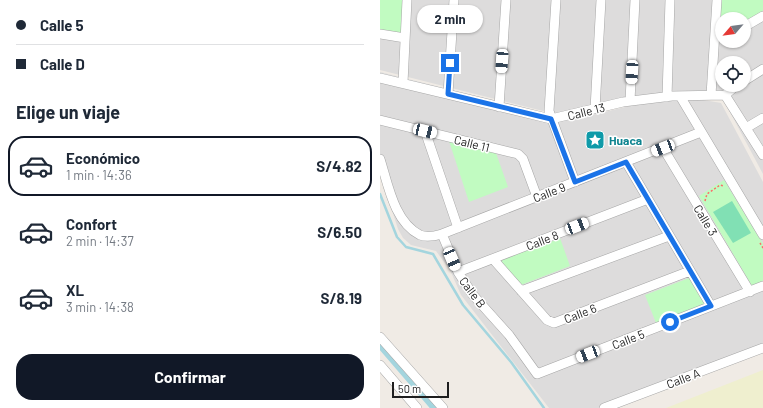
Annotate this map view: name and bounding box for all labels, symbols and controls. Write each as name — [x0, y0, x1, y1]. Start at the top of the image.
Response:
callout: 2 min — [417, 5, 483, 33]
text: 2 min — [434, 11, 466, 27]
north arrow — [715, 12, 751, 48]
map controls — [715, 12, 751, 92]
text: Calle 5 — [40, 16, 84, 34]
car — [495, 49, 509, 73]
route end — [441, 54, 459, 72]
text: Calle D — [40, 55, 85, 73]
button: locate — [715, 56, 751, 92]
car — [625, 60, 639, 84]
street label: Calle 13 — [566, 100, 606, 122]
text: Elige un viaje — [16, 101, 120, 123]
car — [412, 122, 438, 140]
place icon: Huaca — [584, 129, 606, 151]
street label: Calle 11 — [453, 132, 491, 154]
place label: Huaca — [609, 133, 642, 147]
car — [650, 138, 676, 158]
icon: car — [18, 148, 54, 184]
text: Económico — [66, 149, 140, 167]
text: S/4.82 — [316, 157, 362, 175]
text: 1 min · 14:36 — [66, 167, 132, 183]
street label: Calle 9 — [531, 179, 567, 205]
street label: Calle 3 — [691, 202, 721, 238]
icon: car — [18, 214, 54, 250]
text: Confort — [66, 215, 117, 233]
car — [564, 216, 590, 236]
text: S/6.50 — [317, 223, 362, 241]
street label: Calle 8 — [524, 227, 560, 253]
text: 2 min · 14:37 — [66, 233, 134, 249]
car — [442, 246, 462, 272]
street label: Calle B — [457, 274, 489, 310]
icon: car — [18, 280, 54, 316]
text: XL — [66, 281, 84, 299]
text: S/8.19 — [321, 289, 362, 307]
text: 3 min · 14:38 — [66, 299, 134, 315]
street label: Calle 6 — [562, 300, 598, 326]
route start — [661, 313, 679, 331]
street label: Calle 5 — [610, 326, 646, 352]
car — [575, 344, 601, 364]
button: Confirmar — [16, 354, 364, 400]
street label: Calle A — [664, 365, 702, 391]
scale bar — [392, 380, 449, 399]
text: 50 m — [398, 382, 421, 395]

